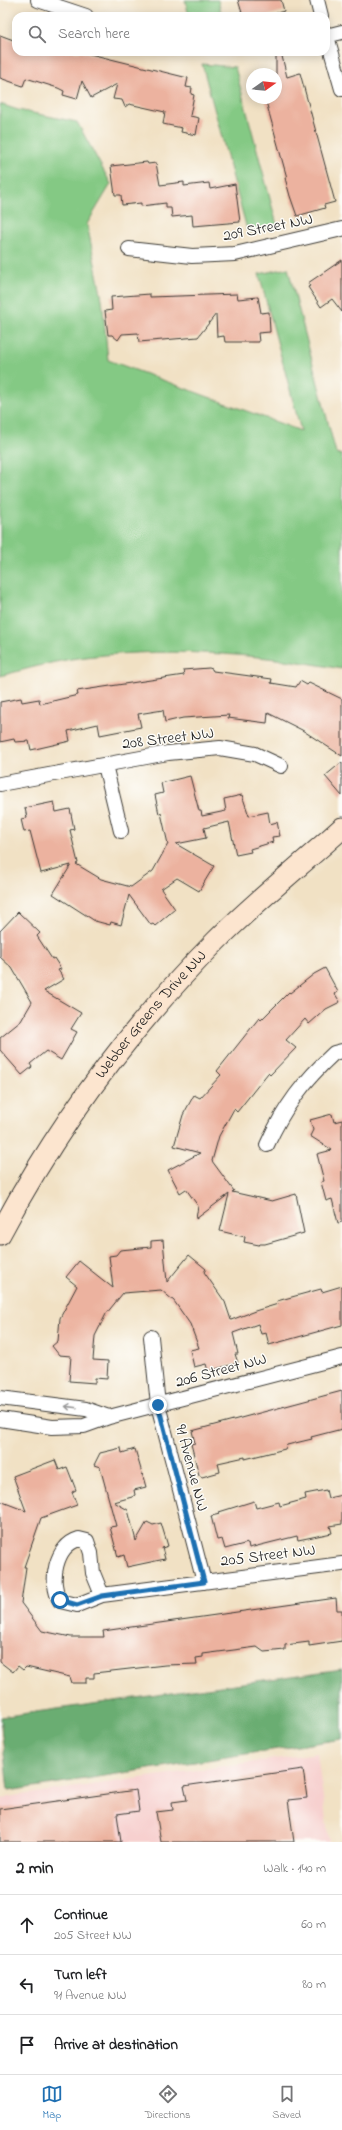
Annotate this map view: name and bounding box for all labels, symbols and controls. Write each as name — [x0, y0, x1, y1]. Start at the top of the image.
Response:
search box — [12, 12, 330, 56]
icon: search — [26, 23, 48, 45]
text: Search here — [58, 23, 130, 45]
north arrow — [246, 68, 282, 104]
street label: 209 Street NW — [221, 208, 315, 248]
street label: 208 Street NW — [121, 721, 215, 757]
street label: Webber Greens Drive NW — [89, 945, 213, 1084]
street label: 206 Street NW — [173, 1347, 269, 1395]
route end — [149, 1396, 167, 1414]
one-way arrow — [65, 1403, 78, 1411]
street label: 91 Avenue NW — [168, 1422, 214, 1514]
street label: 205 Street NW — [219, 1538, 317, 1574]
route start — [51, 1591, 69, 1609]
text: 2 min — [16, 1856, 53, 1881]
text: Walk · 140 m — [263, 1859, 326, 1878]
text: Continue — [54, 1904, 108, 1926]
icon: ahead — [16, 1914, 38, 1936]
text: 60 m — [301, 1915, 326, 1934]
text: 205 Street NW — [54, 1926, 132, 1945]
text: Turn left — [54, 1964, 107, 1986]
icon: left — [16, 1974, 38, 1996]
text: 80 m — [302, 1975, 326, 1994]
text: 91 Avenue NW — [54, 1986, 126, 2005]
icon: arrive — [16, 2034, 38, 2056]
text: Arrive at destination — [54, 2034, 178, 2056]
tab: Map — [41, 2083, 63, 2123]
tab: Directions — [145, 2083, 190, 2123]
tab: Saved — [272, 2083, 301, 2123]

